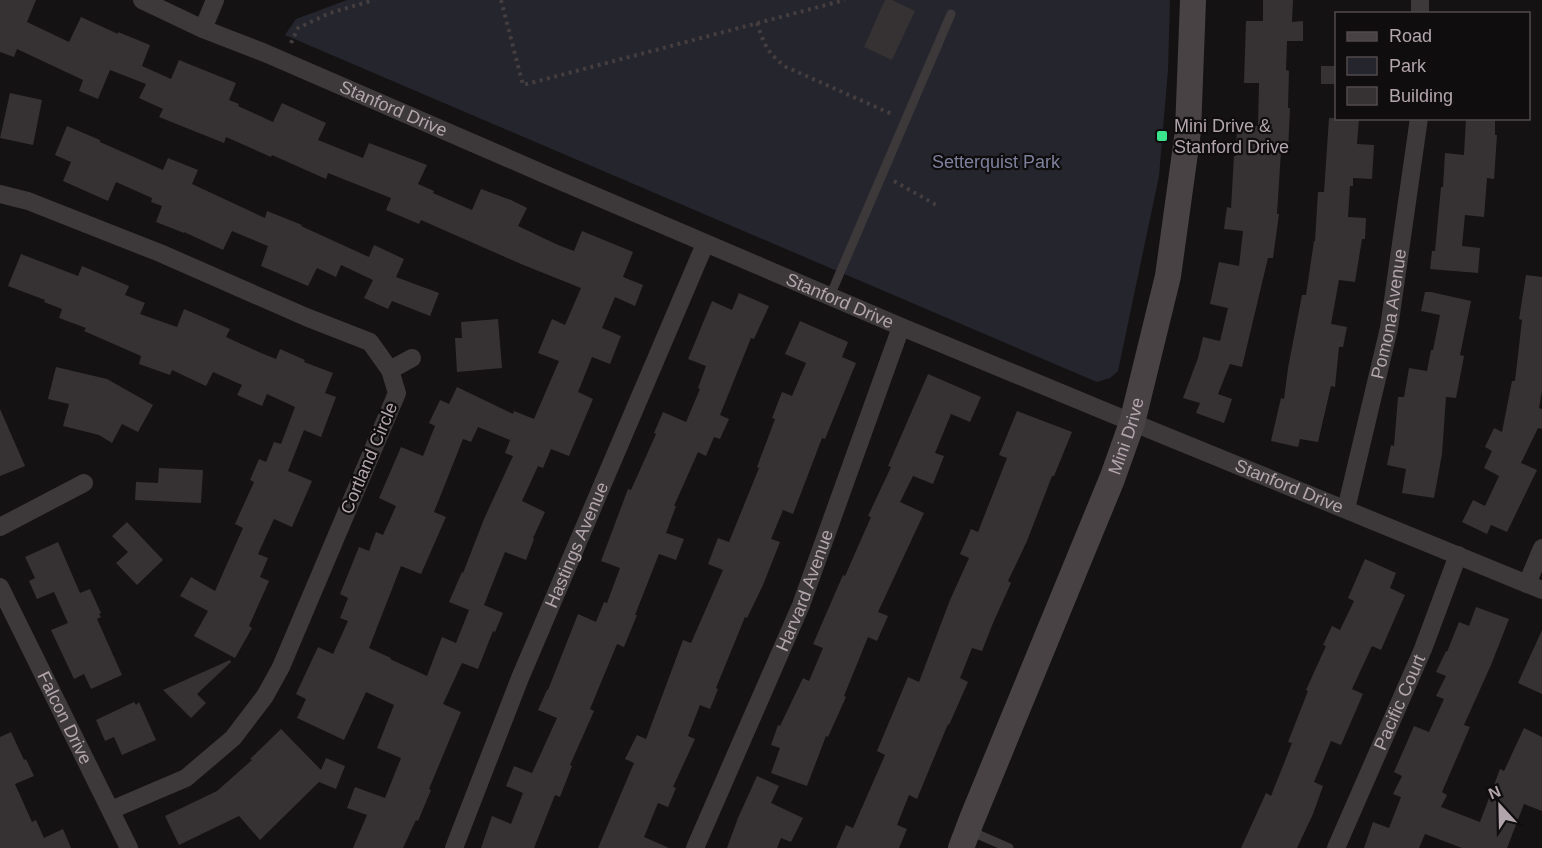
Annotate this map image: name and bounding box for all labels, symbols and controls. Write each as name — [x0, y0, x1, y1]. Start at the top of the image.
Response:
legend — [1335, 12, 1530, 120]
text: Road — [1389, 26, 1432, 46]
text: Park — [1389, 56, 1427, 76]
street label: Stanford Drive — [337, 77, 450, 141]
text: Building — [1389, 86, 1453, 106]
place label: Mini Drive & Stanford Drive — [1174, 116, 1289, 157]
marker: Mini Drive & Stanford Drive — [1155, 129, 1169, 143]
park label: Setterquist Park — [932, 152, 1061, 172]
street label: Pomona Avenue — [1367, 248, 1410, 381]
street label: Stanford Drive — [783, 269, 897, 333]
street label: Mini Drive — [1104, 396, 1148, 477]
street label: Cortland Circle — [337, 399, 401, 517]
street label: Stanford Drive — [1232, 455, 1346, 517]
street label: Hastings Avenue — [541, 479, 612, 611]
street label: Harvard Avenue — [772, 527, 837, 654]
street label: Pacific Court — [1370, 652, 1429, 753]
street label: Falcon Drive — [33, 668, 96, 768]
north arrow — [1470, 776, 1530, 836]
text: N — [1486, 783, 1503, 803]

